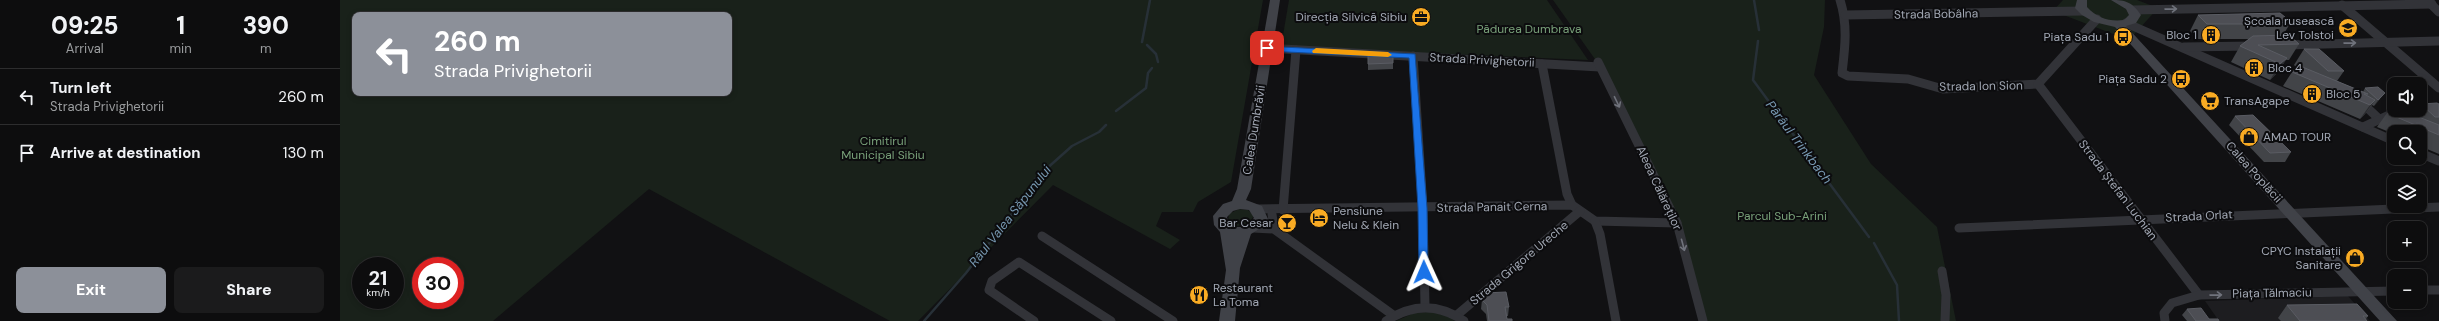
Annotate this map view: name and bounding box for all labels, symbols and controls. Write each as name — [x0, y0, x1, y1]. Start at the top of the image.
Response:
street label: Strada Bobâlna — [1894, 5, 1978, 23]
one-way arrow — [2164, 5, 2177, 13]
office icon: Direcția Silvică Sibiu — [1410, 6, 1432, 28]
place label: Direcția Silvică Sibiu — [1295, 9, 1407, 25]
text: 09:25 — [51, 10, 118, 41]
text: 1 — [176, 10, 185, 41]
text: 390 — [243, 10, 289, 41]
place label: Școala rusească Lev Tolstoi — [2244, 13, 2334, 43]
school or university icon: Școala rusească Lev Tolstoi — [2337, 17, 2359, 39]
park label: Pădurea Dumbrava — [1477, 21, 1582, 37]
text: 260 m — [434, 23, 521, 60]
building icon: Bloc 1 — [2200, 24, 2222, 46]
bus stop icon: Piața Sadu 1 — [2112, 26, 2134, 48]
place label: Bloc 1 — [2166, 27, 2197, 43]
icon: left — [368, 28, 420, 80]
place label: Piața Sadu 1 — [2044, 29, 2109, 45]
pin — [1250, 31, 1284, 65]
icon: arrive — [1256, 37, 1278, 59]
text: Arrival — [66, 40, 104, 57]
text: min — [169, 40, 192, 57]
text: m — [260, 40, 272, 57]
one-way arrow — [2343, 40, 2356, 47]
street label: Strada Privighetorii — [1429, 49, 1535, 71]
building icon: Bloc 4 — [2243, 57, 2265, 79]
text: Strada Privighetorii — [434, 59, 592, 83]
place label: Bloc 4 — [2268, 60, 2302, 76]
bus stop icon: Piața Sadu 2 — [2170, 68, 2192, 90]
place label: Piața Sadu 2 — [2098, 71, 2167, 87]
street label: Strada Ion Sion — [1939, 77, 2023, 95]
map controls — [2387, 77, 2427, 309]
button: sound — [2387, 77, 2427, 117]
text: Turn left — [50, 78, 111, 98]
building icon: Bloc 5 — [2301, 83, 2323, 105]
street label: Calea Dumbrăvii — [1239, 84, 1269, 176]
icon: left — [16, 86, 38, 108]
place label: Bloc 5 — [2326, 86, 2360, 102]
text: 260 m — [278, 87, 324, 107]
supermarket icon: TransAgape — [2199, 90, 2221, 112]
place label: TransAgape — [2224, 93, 2290, 109]
one-way arrow — [1614, 95, 1621, 107]
water label: Pârâul Trinkbach — [1762, 97, 1836, 187]
text: Strada Privighetorii — [50, 98, 164, 115]
button: search — [2387, 125, 2427, 165]
shop icon: AMAD TOUR — [2238, 126, 2260, 148]
place label: AMAD TOUR — [2263, 129, 2331, 145]
park label: Cimitirul Municipal Sibiu — [841, 133, 925, 163]
street label: Strada Ștefan Luchian — [2075, 137, 2161, 244]
street label: Calea Poplăcii — [2222, 138, 2286, 206]
icon: arrive — [16, 142, 38, 164]
text: Arrive at destination — [50, 143, 201, 163]
text: 130 m — [283, 143, 324, 163]
street label: Aleea Călăreților — [1633, 143, 1686, 233]
water label: Râul Valea Săpunului — [965, 161, 1055, 270]
button: layers — [2387, 173, 2427, 213]
street label: Strada Panait Cerna — [1437, 198, 1547, 216]
place label: Pensiune Nelu & Klein — [1333, 203, 1399, 233]
street label: Strada Orlat — [2165, 206, 2233, 226]
hotel icon: Pensiune Nelu & Klein — [1308, 207, 1330, 229]
park label: Parcul Sub-Arini — [1737, 208, 1827, 224]
bar icon: Bar Cesar — [1276, 212, 1298, 234]
place label: Bar Cesar — [1219, 215, 1274, 231]
street label: Strada Grigore Ureche — [1467, 217, 1572, 309]
button: + — [2387, 221, 2427, 261]
one-way arrow — [1680, 238, 1687, 251]
place label: CPYC Instalații Sanitare — [2261, 243, 2341, 273]
shop icon: CPYC Instalații Sanitare — [2344, 247, 2366, 269]
position arrow — [1403, 251, 1445, 293]
speed limit sign: 30 — [412, 257, 464, 309]
text: 21 — [369, 265, 387, 291]
button: Exit — [16, 267, 166, 313]
button: Share — [174, 267, 324, 313]
button: − — [2387, 269, 2427, 309]
place label: Restaurant La Toma — [1213, 280, 1273, 310]
restaurant icon: Restaurant La Toma — [1188, 284, 1210, 306]
street label: Piața Tălmaciu — [2232, 284, 2312, 302]
text: km/h — [366, 286, 390, 299]
one-way arrow — [2209, 291, 2222, 298]

